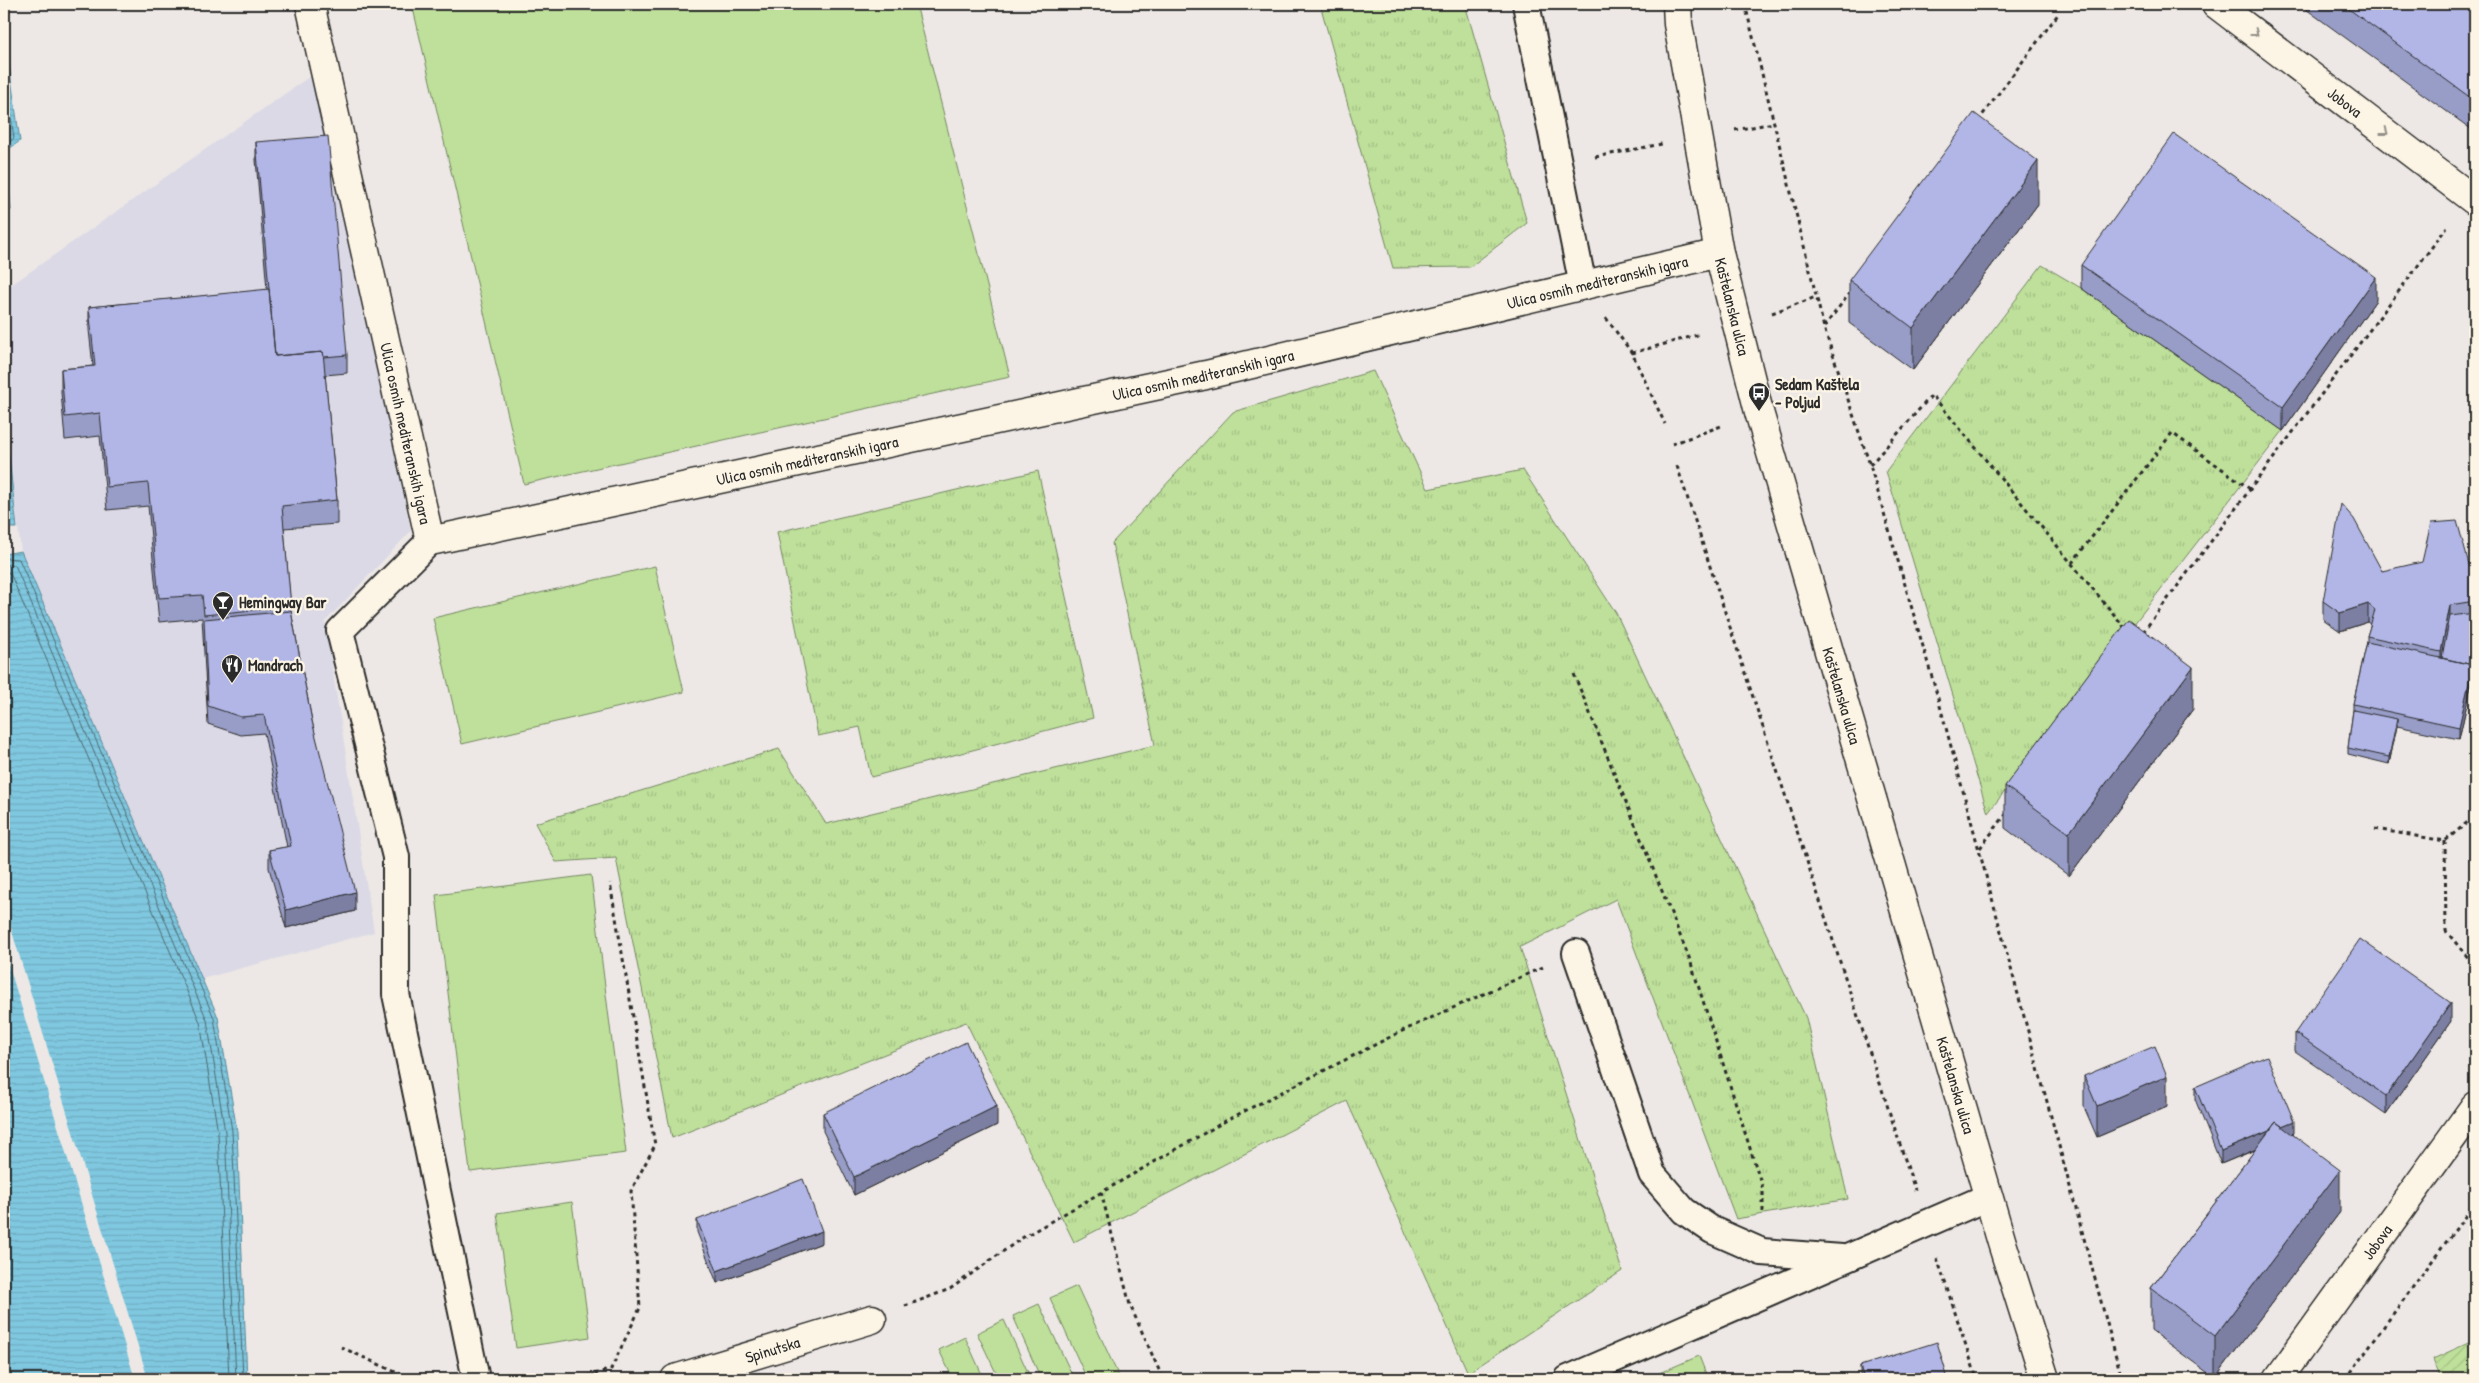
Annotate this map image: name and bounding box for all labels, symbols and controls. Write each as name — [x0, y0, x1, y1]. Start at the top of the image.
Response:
one-way arrow — [2249, 28, 2258, 36]
street label: Jobova — [2323, 82, 2367, 122]
one-way arrow — [2379, 126, 2388, 135]
street label: Ulica osmih mediteranskih igara — [1505, 250, 1690, 314]
street label: Kaštelanska ulica — [1710, 255, 1755, 358]
street label: Ulica osmih mediteranskih igara — [375, 341, 437, 526]
street label: Ulica osmih mediteranskih igara — [1110, 344, 1296, 406]
place label: Sedam Kaštela - Poljud — [1775, 373, 1860, 413]
bus stop icon: Sedam Kaštela - Poljud — [1747, 381, 1771, 412]
street label: Ulica osmih mediteranskih igara — [714, 430, 900, 490]
bar icon: Hemingway Bar — [211, 590, 235, 621]
place label: Hemingway Bar — [239, 591, 327, 614]
street label: Kaštelanska ulica — [1817, 644, 1867, 747]
restaurant icon: Mandrach — [220, 653, 244, 684]
place label: Mandrach — [248, 654, 303, 676]
street label: Kaštelanska ulica — [1931, 1034, 1980, 1136]
street label: Jobova — [2357, 1220, 2397, 1264]
street label: Spinutska — [743, 1331, 803, 1368]

